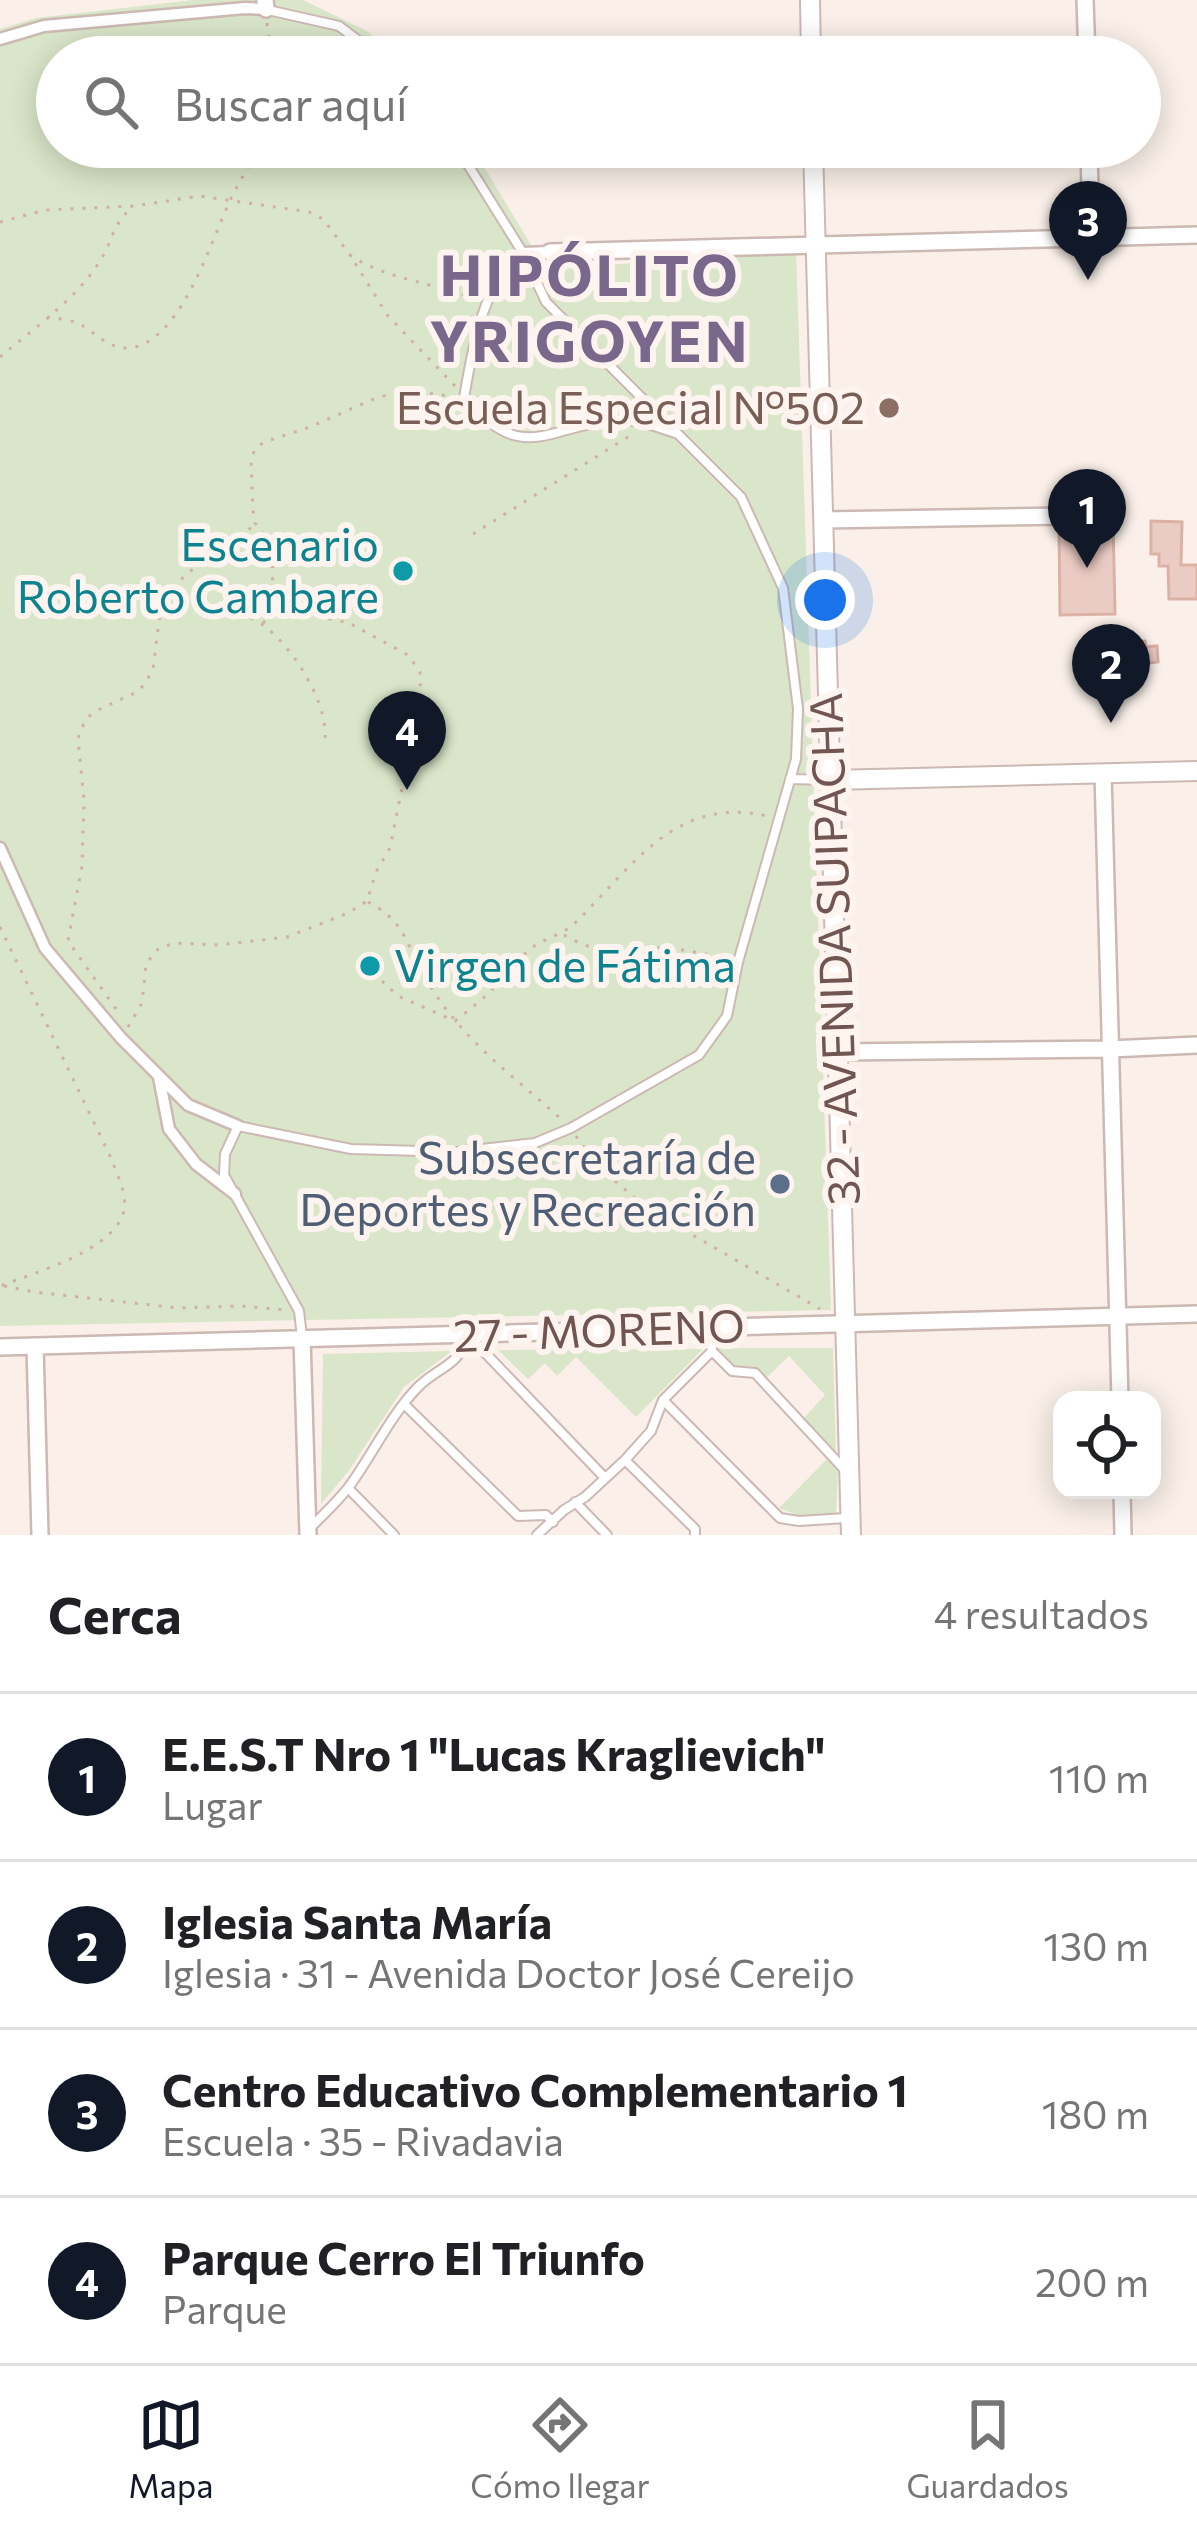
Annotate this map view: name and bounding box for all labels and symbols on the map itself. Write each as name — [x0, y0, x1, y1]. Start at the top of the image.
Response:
pin: 3 — [1049, 181, 1127, 280]
district label: HIPÓLITO YRIGOYEN — [430, 238, 750, 374]
place label: Escuela Especial Nº502 — [396, 378, 865, 433]
marker: Escuela Especial Nº502 — [876, 395, 902, 421]
pin: 1 — [1048, 469, 1126, 568]
place label: Escenario Roberto Cambare — [17, 515, 379, 622]
marker: Escenario Roberto Cambare — [390, 558, 416, 584]
your location — [795, 570, 855, 630]
pin: 2 — [1072, 624, 1150, 723]
pin: 4 — [368, 691, 446, 790]
street label: 32 - AVENIDA SUIPACHA — [796, 692, 869, 1206]
place label: Virgen de Fátima — [394, 936, 736, 991]
marker: Virgen de Fátima — [357, 953, 383, 979]
place label: Subsecretaría de Deportes y Recreación — [299, 1128, 756, 1235]
marker: Subsecretaría de Deportes y Recreación — [767, 1171, 793, 1197]
street label: 27 - MORENO — [452, 1296, 745, 1361]

